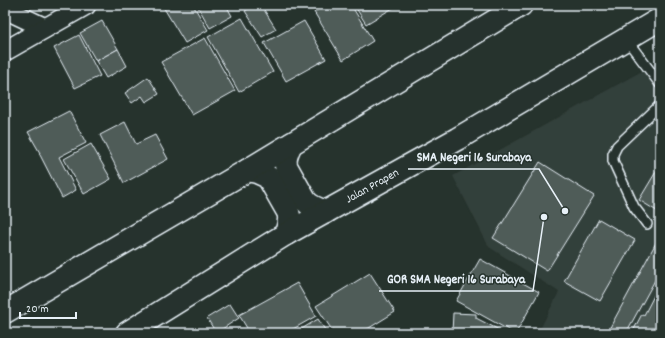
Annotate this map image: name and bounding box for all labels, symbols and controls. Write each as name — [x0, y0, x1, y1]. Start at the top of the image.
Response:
callout: SMA Negeri 16 Surabaya — [408, 144, 539, 169]
text: SMA Negeri 16 Surabaya — [417, 149, 532, 168]
street label: Jalan Prapen — [342, 164, 402, 208]
callout: GOR SMA Negeri 16 Surabaya — [379, 266, 533, 291]
text: GOR SMA Negeri 16 Surabaya — [387, 271, 526, 290]
scale bar — [20, 294, 76, 320]
text: 20 m — [26, 301, 49, 318]

